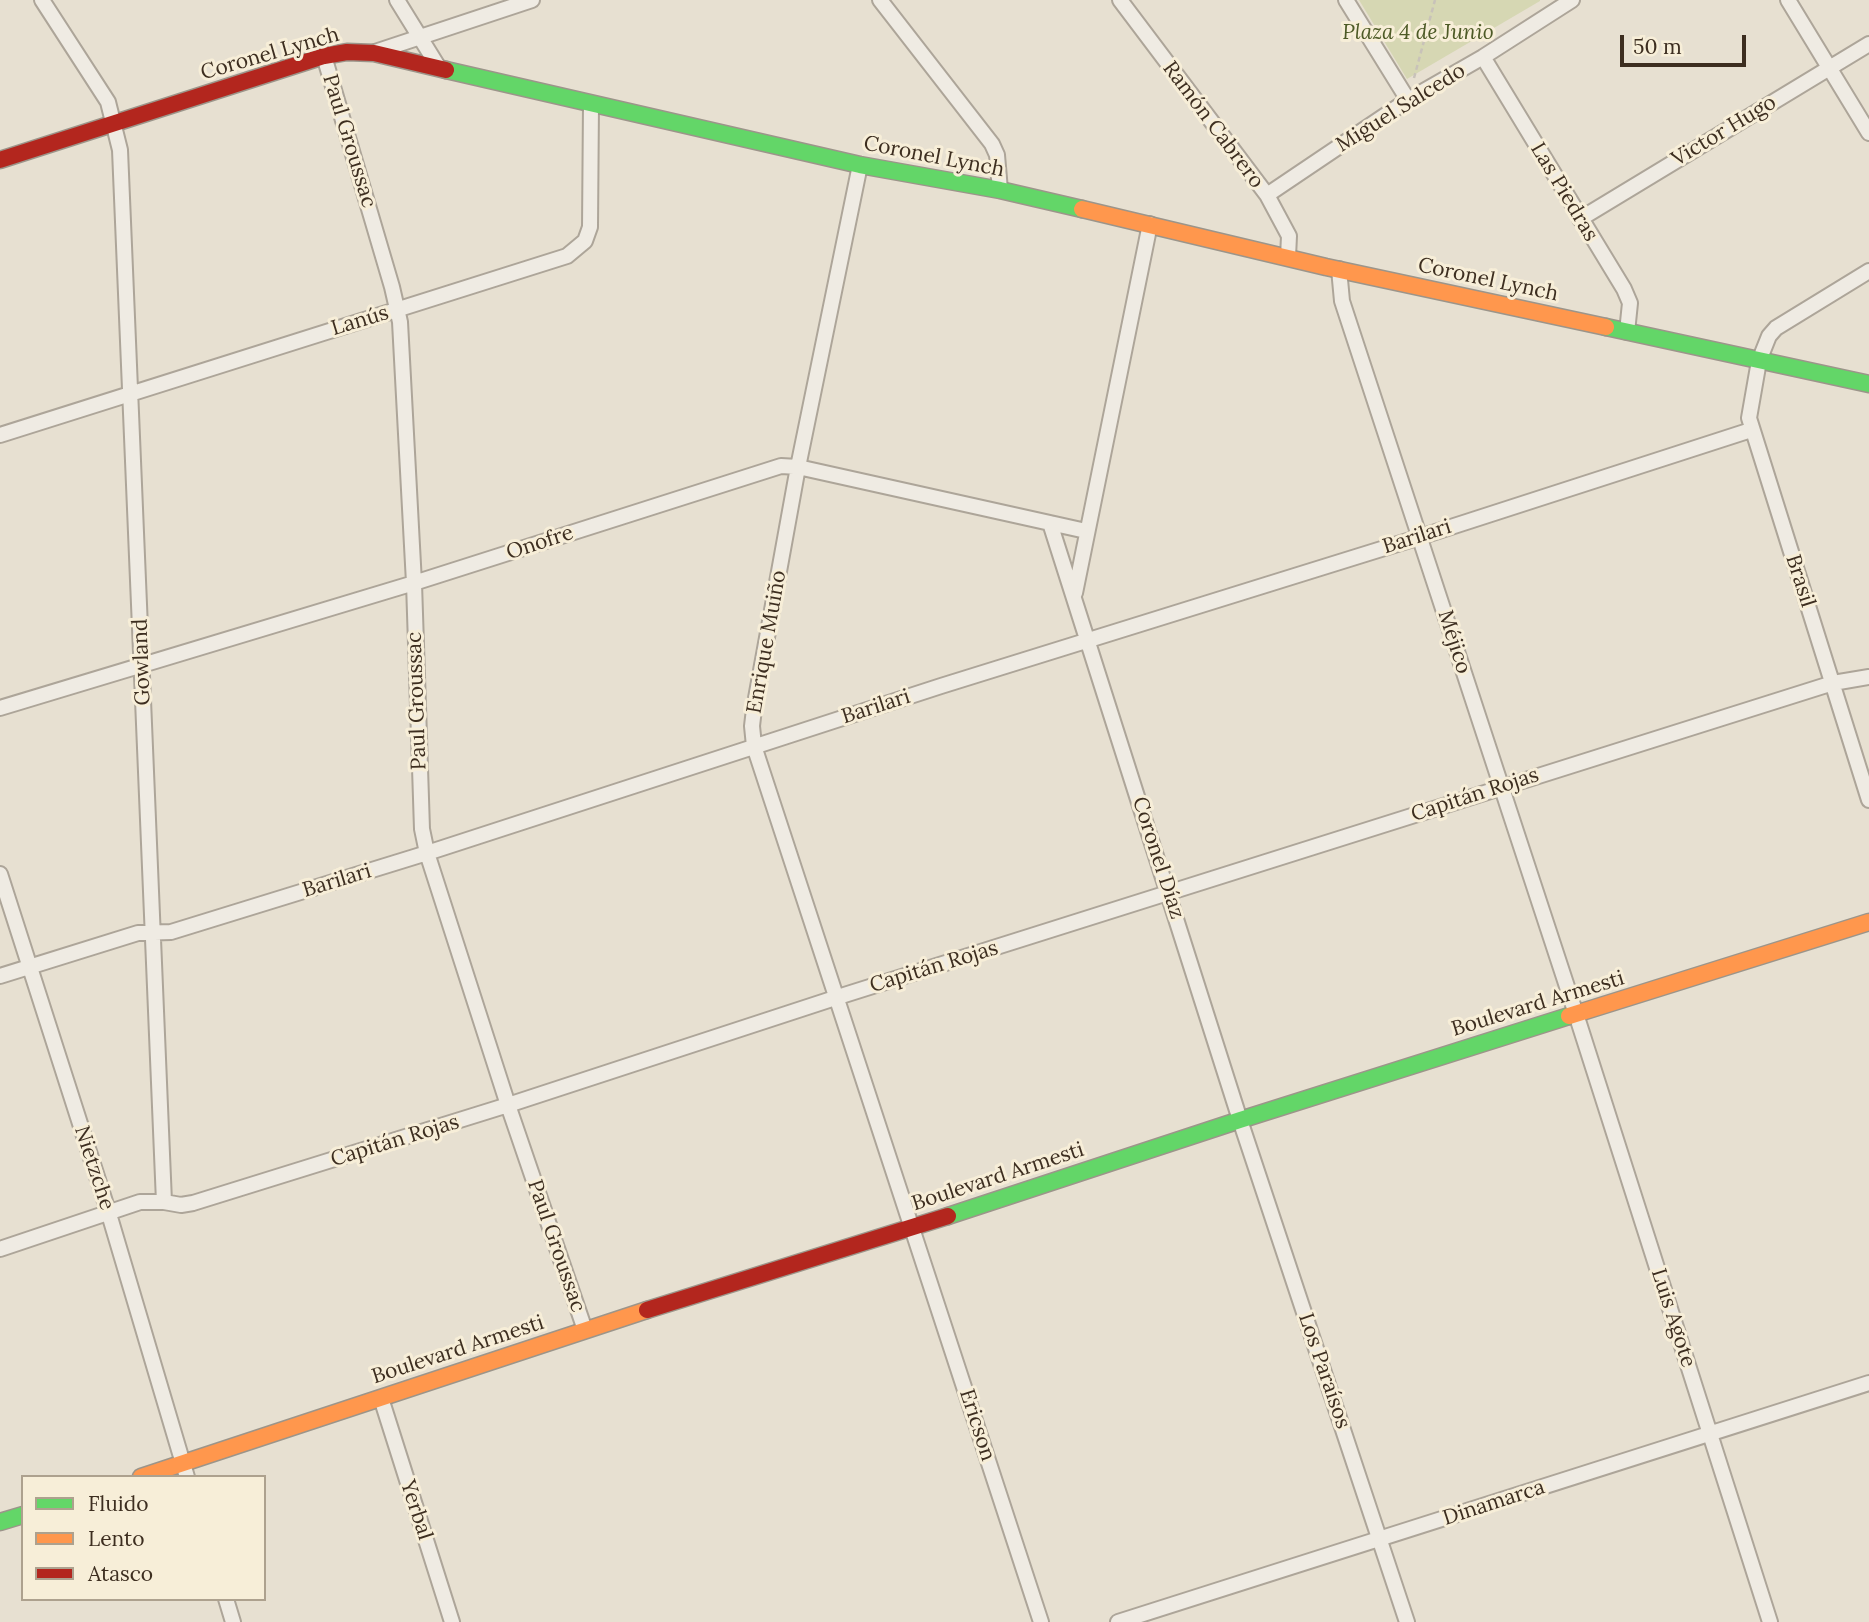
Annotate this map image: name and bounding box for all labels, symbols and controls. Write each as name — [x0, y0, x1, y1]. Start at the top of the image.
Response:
park label: Plaza 4 de Junio — [1342, 20, 1494, 46]
scale bar — [1624, 21, 1750, 65]
street label: Coronel Lynch — [198, 22, 342, 86]
text: 50 m — [1633, 33, 1682, 60]
street label: Ramón Cabrero — [1157, 56, 1269, 194]
street label: Miguel Salcedo — [1332, 58, 1470, 158]
street label: Paul Groussac — [317, 71, 381, 211]
street label: Victor Hugo — [1667, 90, 1781, 172]
street label: Coronel Lynch — [862, 131, 1006, 183]
street label: Las Piedras — [1525, 138, 1603, 246]
street label: Coronel Lynch — [1416, 253, 1560, 307]
street label: Lanús — [328, 300, 392, 342]
street label: Barilari — [1380, 514, 1454, 560]
street label: Onofre — [503, 520, 577, 566]
street label: Brasil — [1780, 551, 1820, 611]
street label: Enrique Muiño — [742, 568, 792, 716]
street label: Méjico — [1432, 607, 1476, 677]
street label: Gowland — [128, 618, 156, 706]
street label: Paul Groussac — [402, 631, 432, 771]
street label: Barilari — [839, 684, 913, 730]
street label: Capitán Rojas — [1408, 762, 1542, 828]
street label: Coronel Díaz — [1126, 794, 1190, 922]
street label: Barilari — [300, 859, 374, 903]
street label: Capitán Rojas — [867, 936, 1001, 998]
street label: Boulevard Armesti — [1449, 966, 1627, 1042]
street label: Capitán Rojas — [328, 1110, 462, 1172]
street label: Nietzche — [69, 1123, 119, 1213]
street label: Boulevard Armesti — [909, 1137, 1087, 1217]
street label: Paul Groussac — [522, 1177, 590, 1315]
street label: Luis Agote — [1645, 1265, 1701, 1371]
street label: Boulevard Armesti — [369, 1310, 547, 1390]
street label: Los Paraísos — [1292, 1310, 1356, 1432]
street label: Ericson — [954, 1386, 1000, 1464]
legend — [21, 1475, 266, 1601]
street label: Dinamarca — [1440, 1475, 1548, 1531]
street label: Yerbal — [395, 1477, 437, 1543]
text: Fluido — [88, 1490, 149, 1517]
text: Lento — [88, 1525, 145, 1552]
text: Atasco — [88, 1560, 153, 1587]

